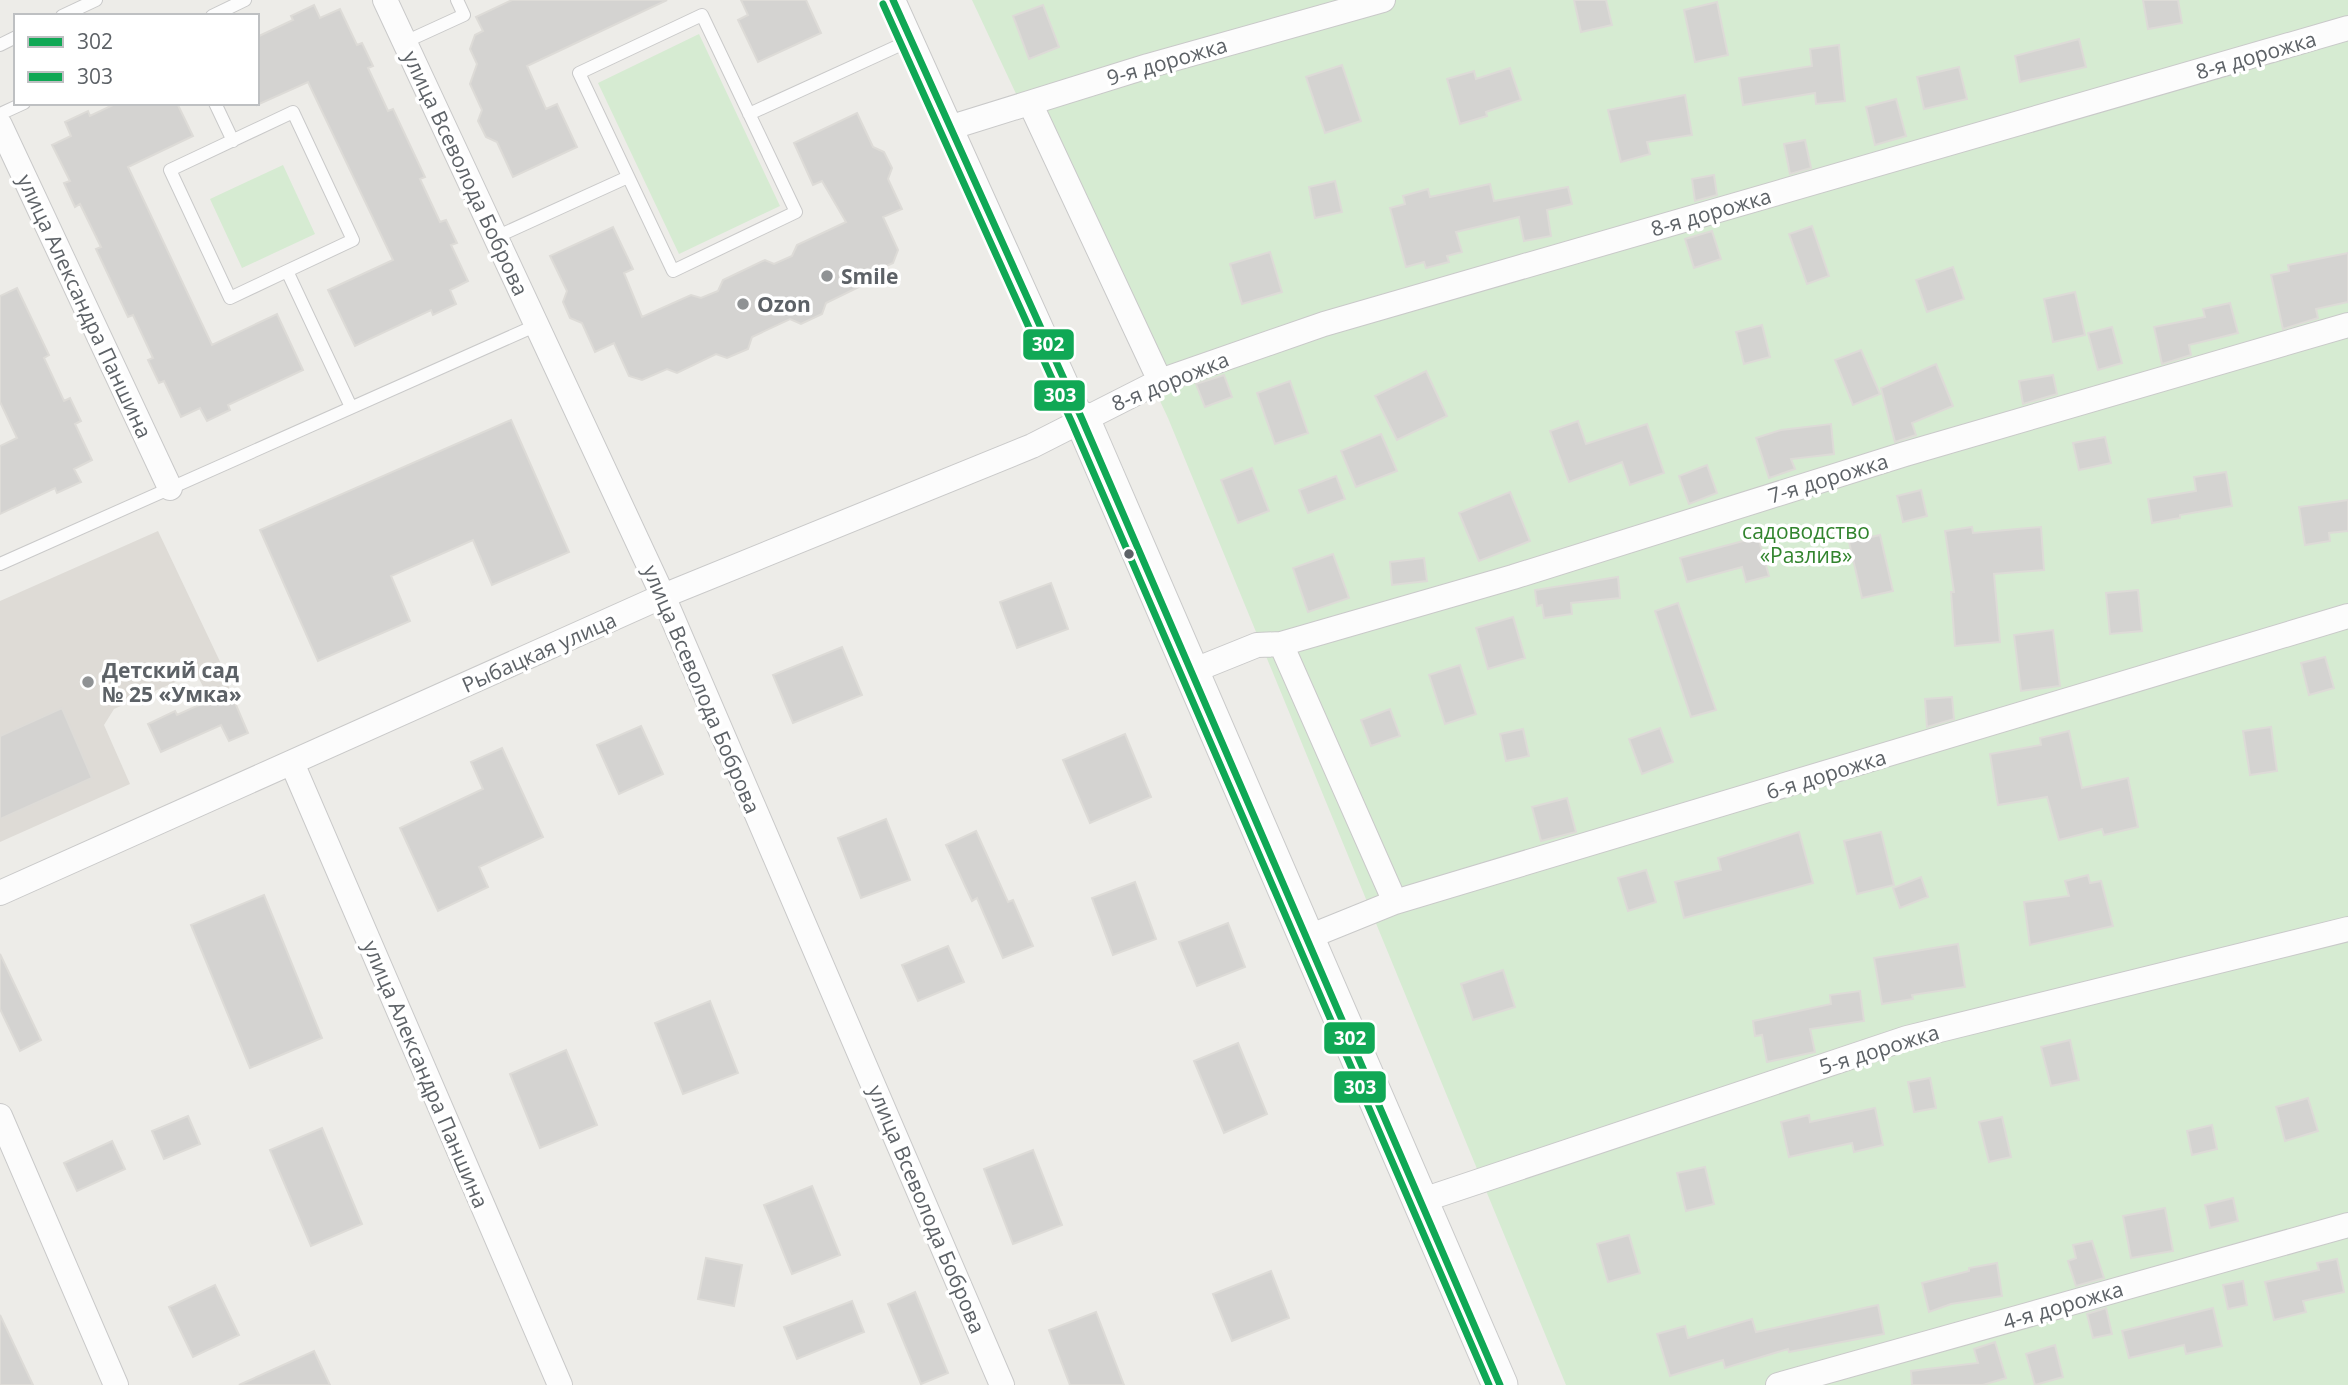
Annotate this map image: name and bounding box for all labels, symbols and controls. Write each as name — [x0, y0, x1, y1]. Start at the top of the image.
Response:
legend — [14, 14, 259, 105]
street label: 8-я дорожка — [2193, 24, 2319, 86]
text: 302 — [77, 27, 113, 55]
street label: 9-я дорожка — [1104, 30, 1230, 92]
street label: улица Всеволода Боброва — [397, 46, 535, 300]
text: 303 — [77, 62, 113, 90]
street label: улица Александра Паншина — [11, 169, 159, 443]
street label: 8-я дорожка — [1648, 181, 1774, 243]
place label: Smile — [841, 262, 898, 290]
marker: Smile — [819, 268, 835, 284]
place label: Ozon — [757, 290, 811, 318]
marker: Ozon — [735, 296, 751, 312]
line badge: 302 — [1022, 328, 1075, 361]
text: 302 — [1032, 331, 1064, 357]
street label: 8-я дорожка — [1107, 345, 1233, 417]
line badge: 303 — [1033, 379, 1086, 412]
text: 303 — [1044, 382, 1076, 408]
street label: 7-я дорожка — [1765, 446, 1891, 510]
park label: садоводство «Разлив» — [1742, 517, 1870, 569]
unlabelled marker — [1122, 547, 1136, 561]
street label: улица Всеволода Боброва — [637, 561, 767, 817]
street label: Рыбацкая улица — [457, 605, 621, 699]
place label: Детский сад № 25 «Умка» — [102, 656, 242, 708]
marker: Детский сад № 25 «Умка» — [80, 674, 96, 690]
street label: 6-я дорожка — [1763, 742, 1889, 806]
street label: улица Александра Паншина — [357, 936, 495, 1212]
street label: 5-я дорожка — [1816, 1017, 1942, 1081]
line badge: 302 — [1323, 1021, 1376, 1055]
text: 302 — [1334, 1025, 1366, 1051]
line badge: 303 — [1333, 1070, 1387, 1104]
text: 303 — [1344, 1074, 1376, 1100]
street label: улица Всеволода Боброва — [862, 1081, 992, 1337]
street label: 4-я дорожка — [2000, 1274, 2126, 1336]

